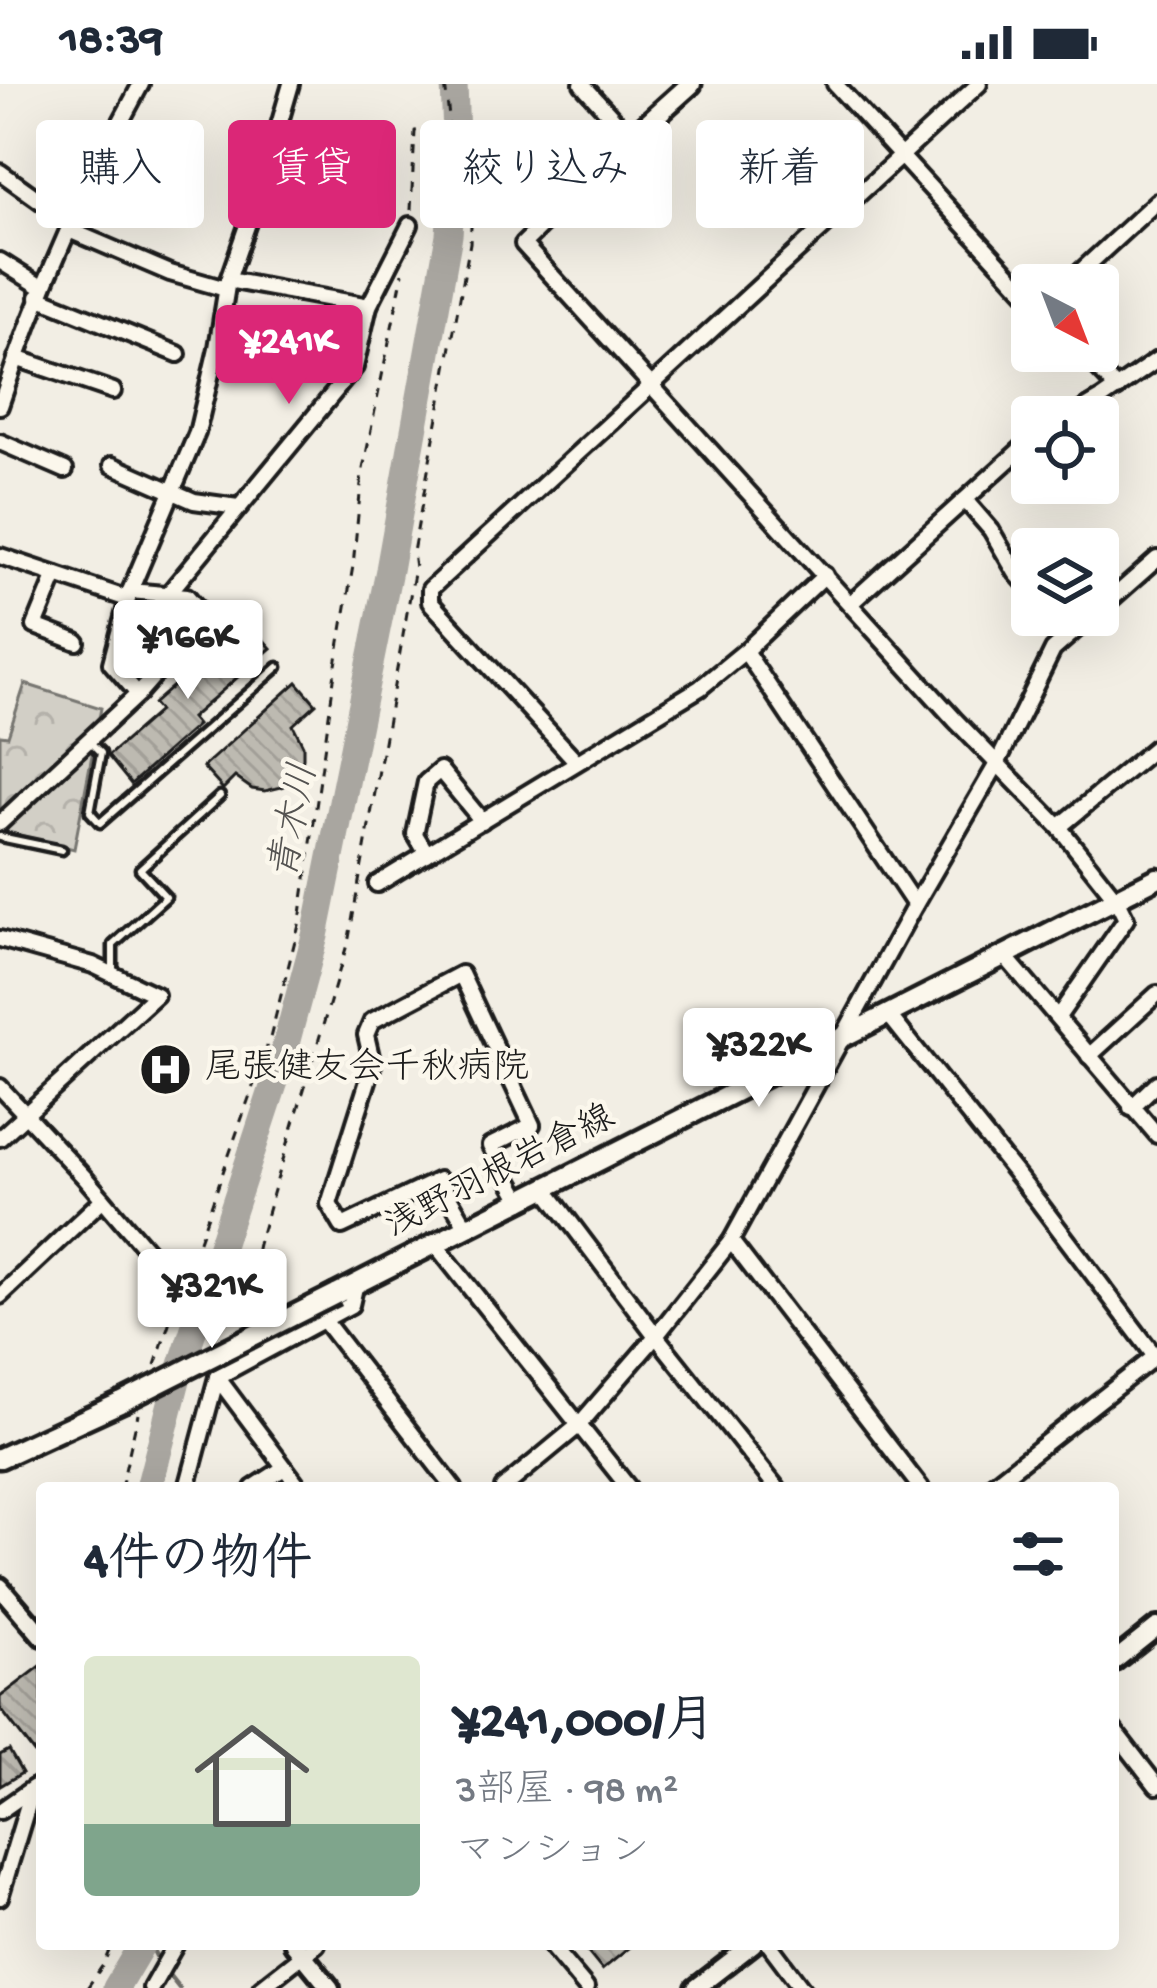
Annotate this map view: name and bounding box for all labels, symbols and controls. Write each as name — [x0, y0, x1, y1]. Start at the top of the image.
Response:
text: 18:39 — [60, 16, 163, 69]
chip: 購入 — [36, 120, 204, 228]
chip: 賃貸 — [228, 120, 396, 228]
chip: 絞り込み — [420, 120, 672, 228]
chip: 新着 — [696, 120, 864, 228]
north arrow — [1011, 264, 1119, 372]
map controls — [1011, 264, 1119, 636]
pin: ¥241K — [205, 305, 373, 407]
text: ¥241K — [243, 321, 335, 367]
button: locate — [1011, 396, 1119, 504]
button: layers — [1011, 528, 1119, 636]
pin: ¥166K — [104, 600, 272, 702]
text: ¥166K — [141, 616, 235, 662]
water label: 青木川 — [261, 760, 331, 884]
pin: ¥322K — [675, 1008, 843, 1110]
text: ¥322K — [710, 1024, 808, 1070]
hospital icon: 尾張健友会千秋病院 — [138, 1042, 194, 1098]
place label: 尾張健友会千秋病院 — [205, 1047, 529, 1092]
street label: 浅野羽根岩倉線 — [378, 1096, 623, 1250]
pin: ¥321K — [128, 1249, 296, 1351]
text: ¥321K — [165, 1265, 259, 1311]
icon: filters — [1005, 1521, 1071, 1587]
text: 4件の物件 — [84, 1534, 312, 1594]
text: ¥241,000/月 — [456, 1695, 716, 1755]
icon: home — [180, 1704, 324, 1848]
text: 3部屋 · 98 m² — [456, 1770, 678, 1816]
text: マンション — [456, 1831, 649, 1877]

